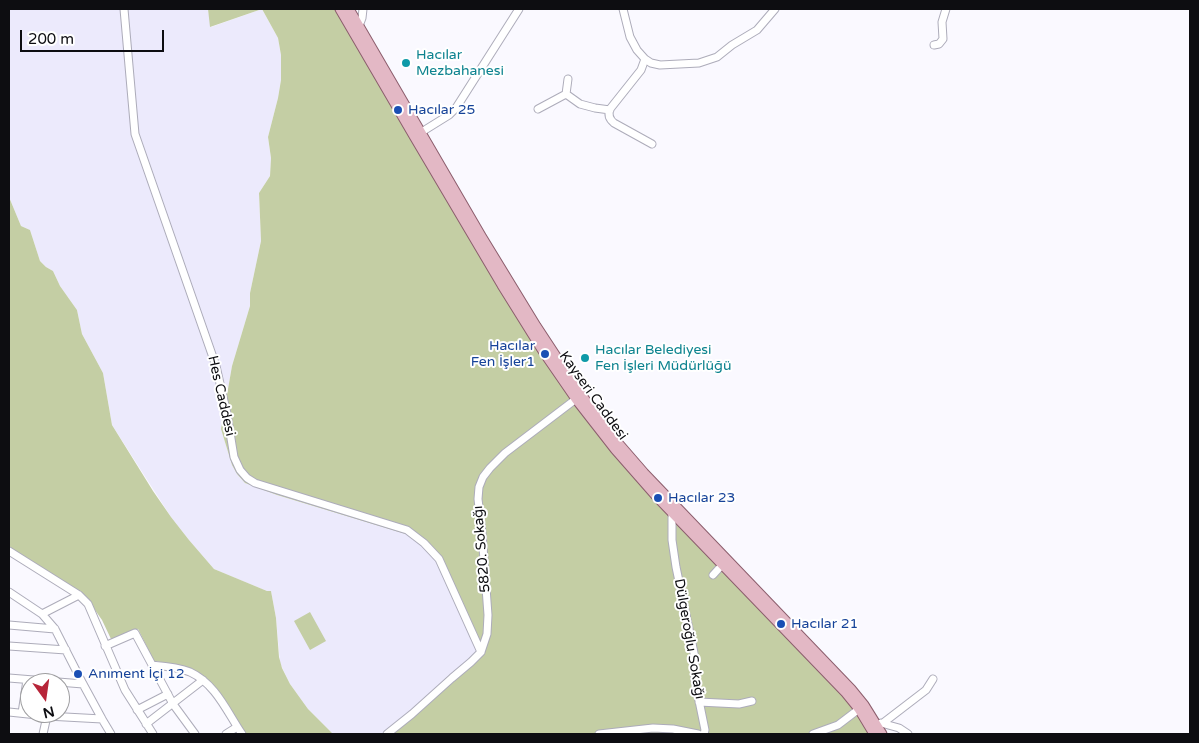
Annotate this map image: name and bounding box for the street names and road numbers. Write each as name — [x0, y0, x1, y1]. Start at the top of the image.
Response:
street label: Kayseri Caddesi — [555, 349, 631, 443]
street label: Hes Caddesi — [204, 354, 238, 438]
street label: 5820. Sokağı — [470, 505, 494, 593]
street label: Dülgeroğlu Sokağı — [670, 577, 708, 701]

